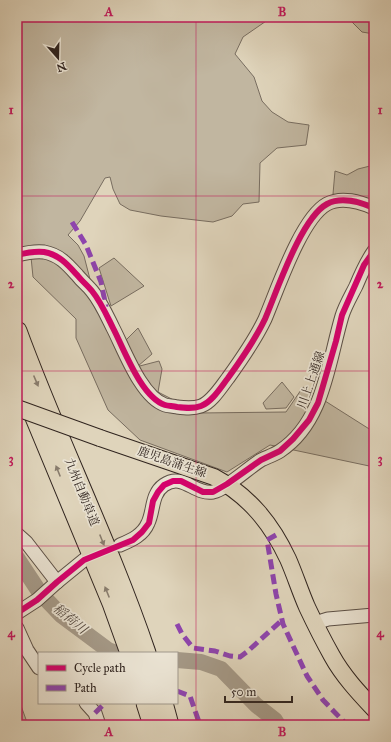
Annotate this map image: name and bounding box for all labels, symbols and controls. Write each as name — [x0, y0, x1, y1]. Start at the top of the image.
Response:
text: A — [104, 4, 114, 20]
text: B — [278, 4, 287, 20]
north arrow — [38, 38, 78, 78]
text: N — [54, 59, 68, 75]
text: 1 — [8, 102, 14, 118]
text: 1 — [377, 102, 383, 118]
text: 2 — [8, 276, 15, 292]
text: 2 — [377, 276, 384, 292]
street label: 川上上通線 — [295, 349, 327, 411]
one-way arrow — [33, 375, 39, 386]
street label: 鹿児島蒲生線 — [136, 444, 208, 480]
text: 3 — [8, 451, 14, 467]
text: 3 — [377, 451, 383, 467]
street label: 九州自動車道 — [62, 456, 102, 528]
one-way arrow — [55, 465, 61, 477]
one-way arrow — [99, 534, 105, 545]
one-way arrow — [104, 585, 110, 597]
water label: 稲荷川 — [50, 601, 92, 639]
text: 4 — [7, 625, 15, 641]
text: 4 — [376, 625, 384, 641]
legend — [38, 652, 178, 704]
text: Cycle path — [74, 661, 126, 675]
scale bar — [225, 678, 292, 704]
text: Path — [74, 681, 97, 695]
text: 50 m — [231, 685, 256, 699]
text: A — [104, 724, 114, 740]
text: B — [278, 724, 287, 740]

